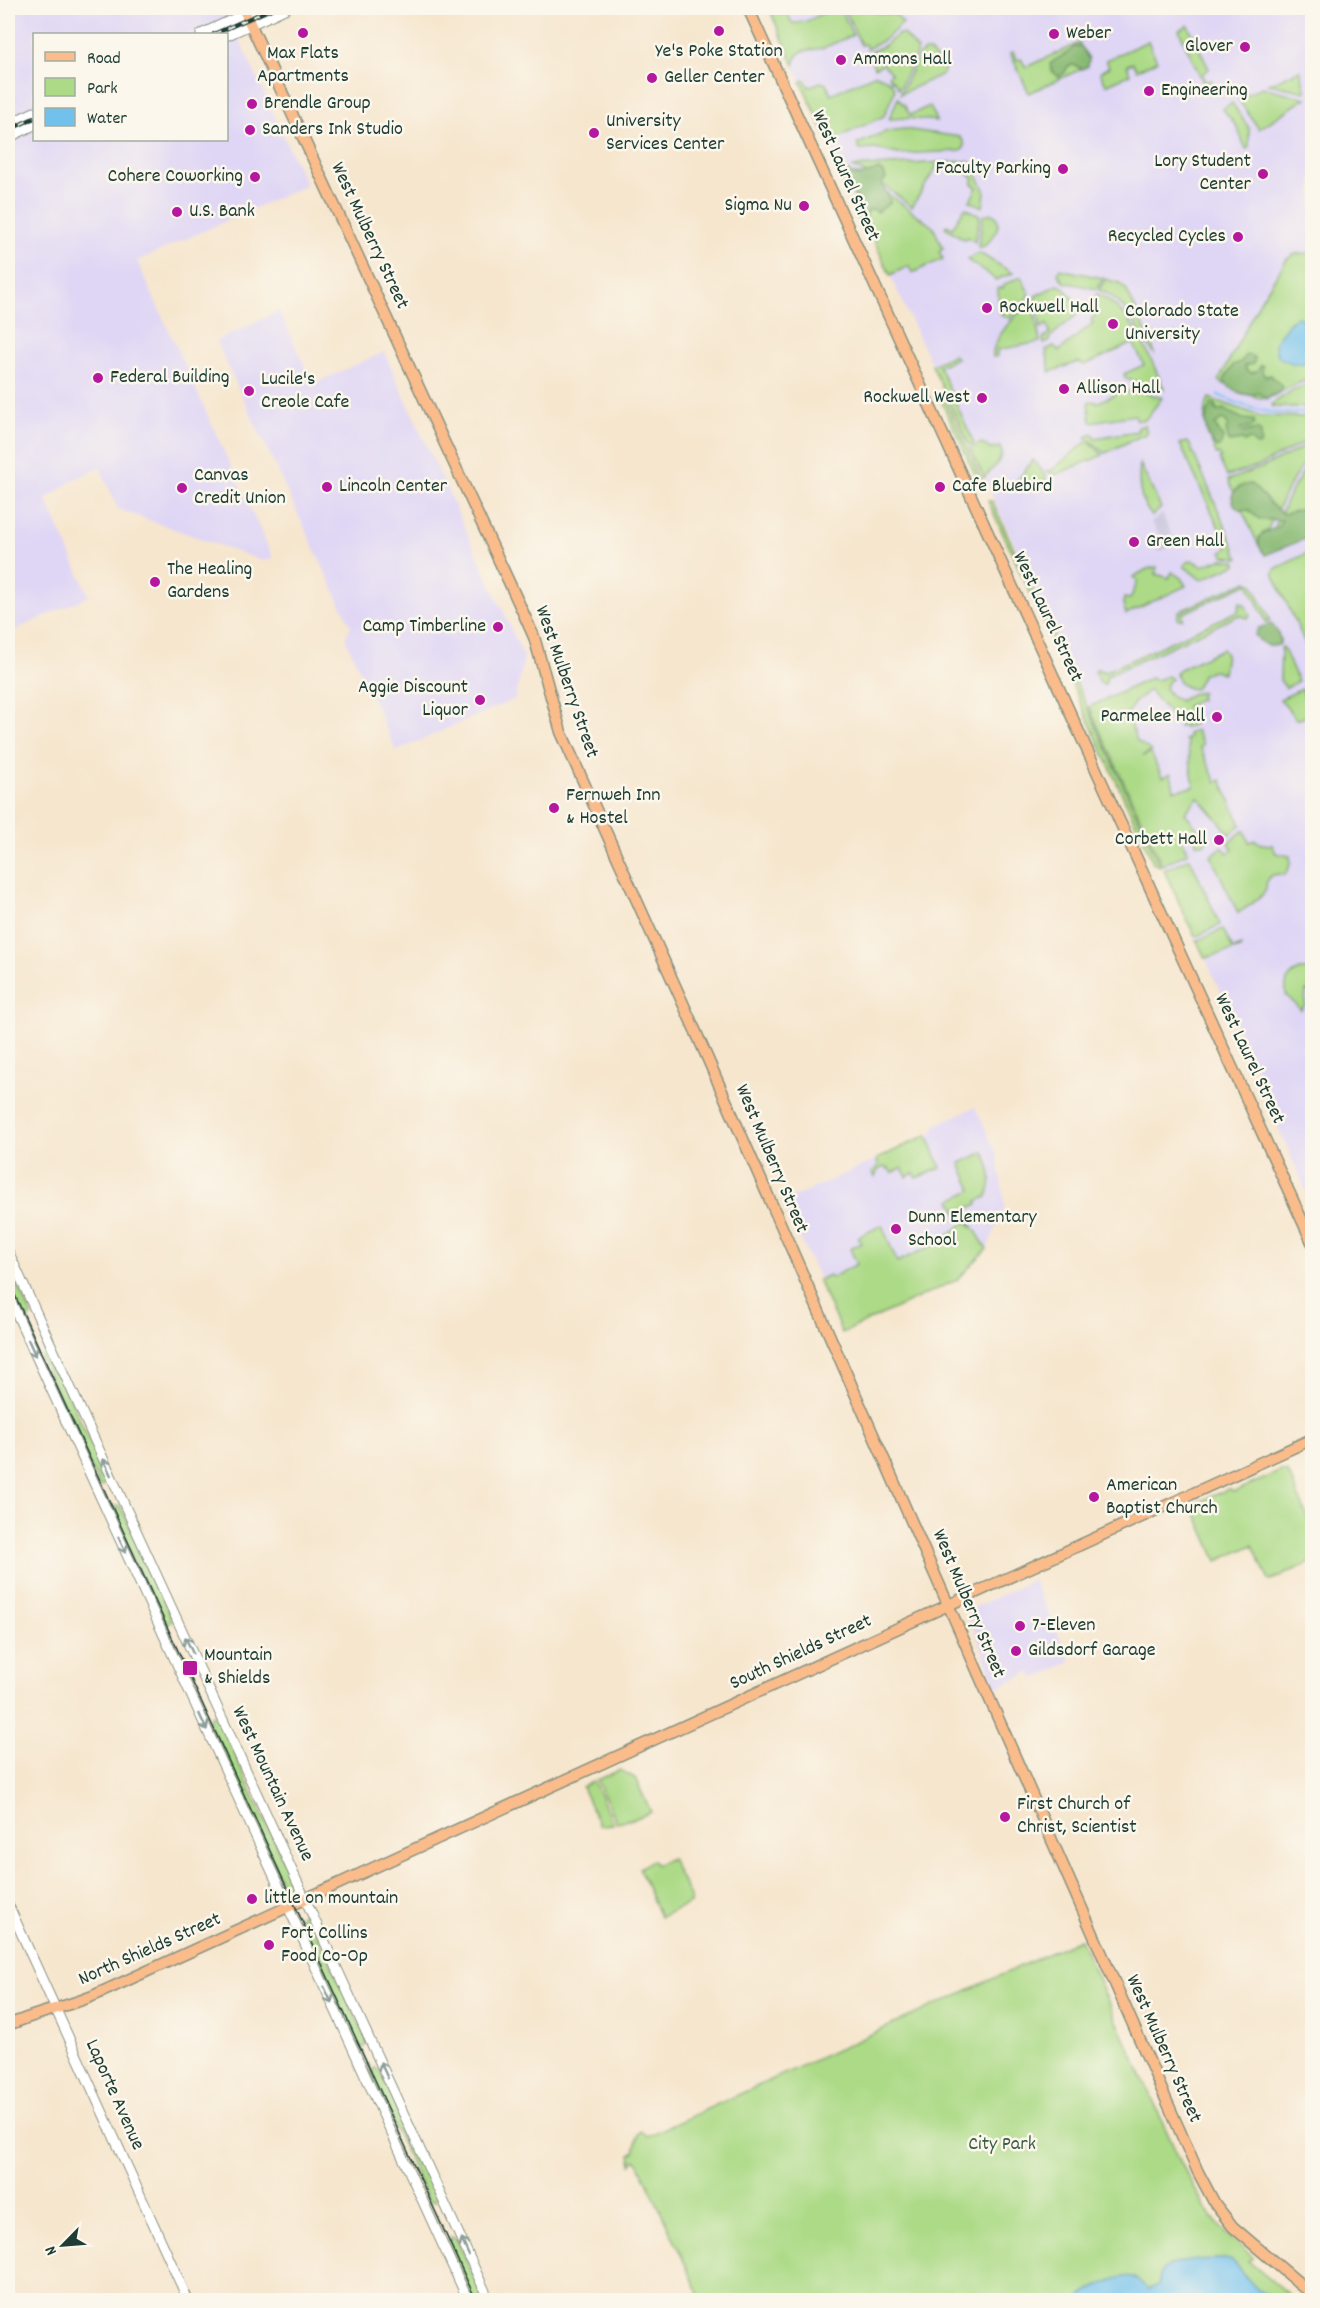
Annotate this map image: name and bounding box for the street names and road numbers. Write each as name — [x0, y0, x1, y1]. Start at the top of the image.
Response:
street label: West Laurel Street — [804, 106, 886, 246]
street label: West Mulberry Street — [323, 158, 415, 314]
street label: West Laurel Street — [1005, 547, 1089, 687]
street label: West Mulberry Street — [527, 602, 605, 762]
street label: West Laurel Street — [1207, 989, 1291, 1129]
street label: West Mulberry Street — [727, 1080, 815, 1238]
street label: West Mulberry Street — [924, 1525, 1012, 1683]
street label: South Shields Street — [725, 1608, 877, 1698]
street label: West Mountain Avenue — [224, 1702, 320, 1866]
street label: North Shields Street — [74, 1906, 226, 1994]
street label: West Mulberry Street — [1118, 1971, 1208, 2127]
street label: Laporte Avenue — [77, 2035, 151, 2155]

